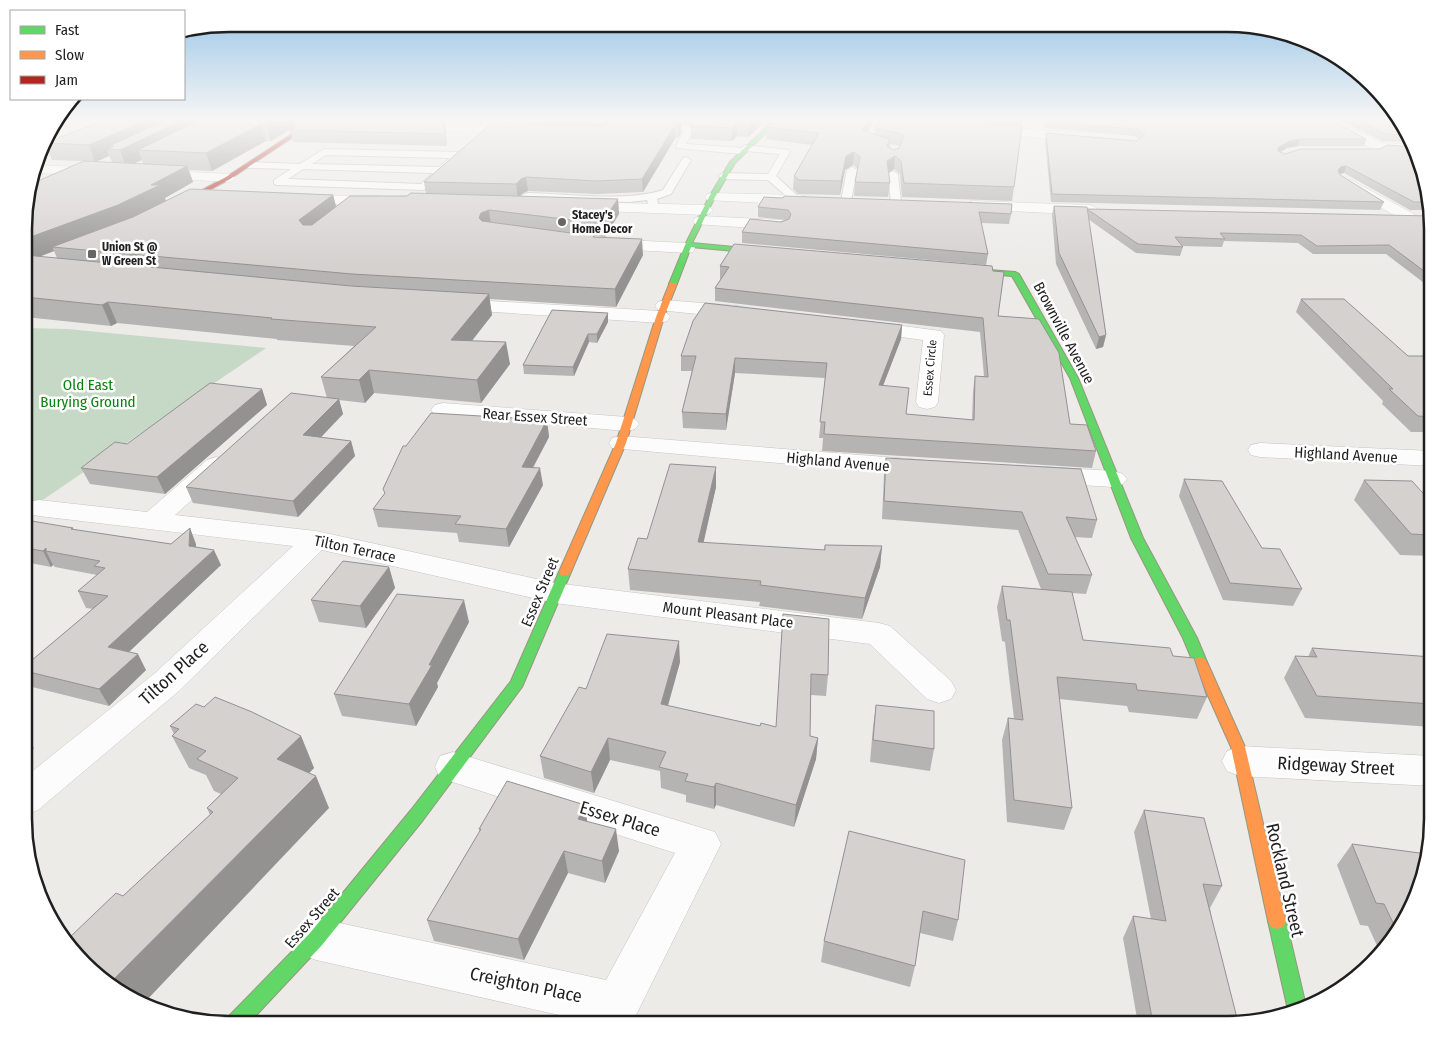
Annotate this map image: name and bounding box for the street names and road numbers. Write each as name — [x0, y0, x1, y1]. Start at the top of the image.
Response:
street label: Brownville Avenue — [1030, 279, 1098, 387]
street label: Essex Circle — [921, 339, 939, 397]
street label: Rear Essex Street — [482, 404, 588, 430]
street label: Highland Avenue — [1294, 443, 1398, 467]
street label: Highland Avenue — [786, 449, 890, 475]
street label: Tilton Terrace — [312, 532, 398, 566]
street label: Essex Street — [517, 554, 563, 630]
street label: Mount Pleasant Place — [662, 598, 794, 632]
street label: Tilton Place — [135, 636, 213, 710]
street label: Ridgeway Street — [1277, 752, 1395, 780]
street label: Essex Place — [577, 796, 663, 842]
street label: Rockland Street — [1261, 821, 1309, 939]
street label: Essex Street — [281, 884, 343, 952]
street label: Creighton Place — [468, 962, 584, 1008]

